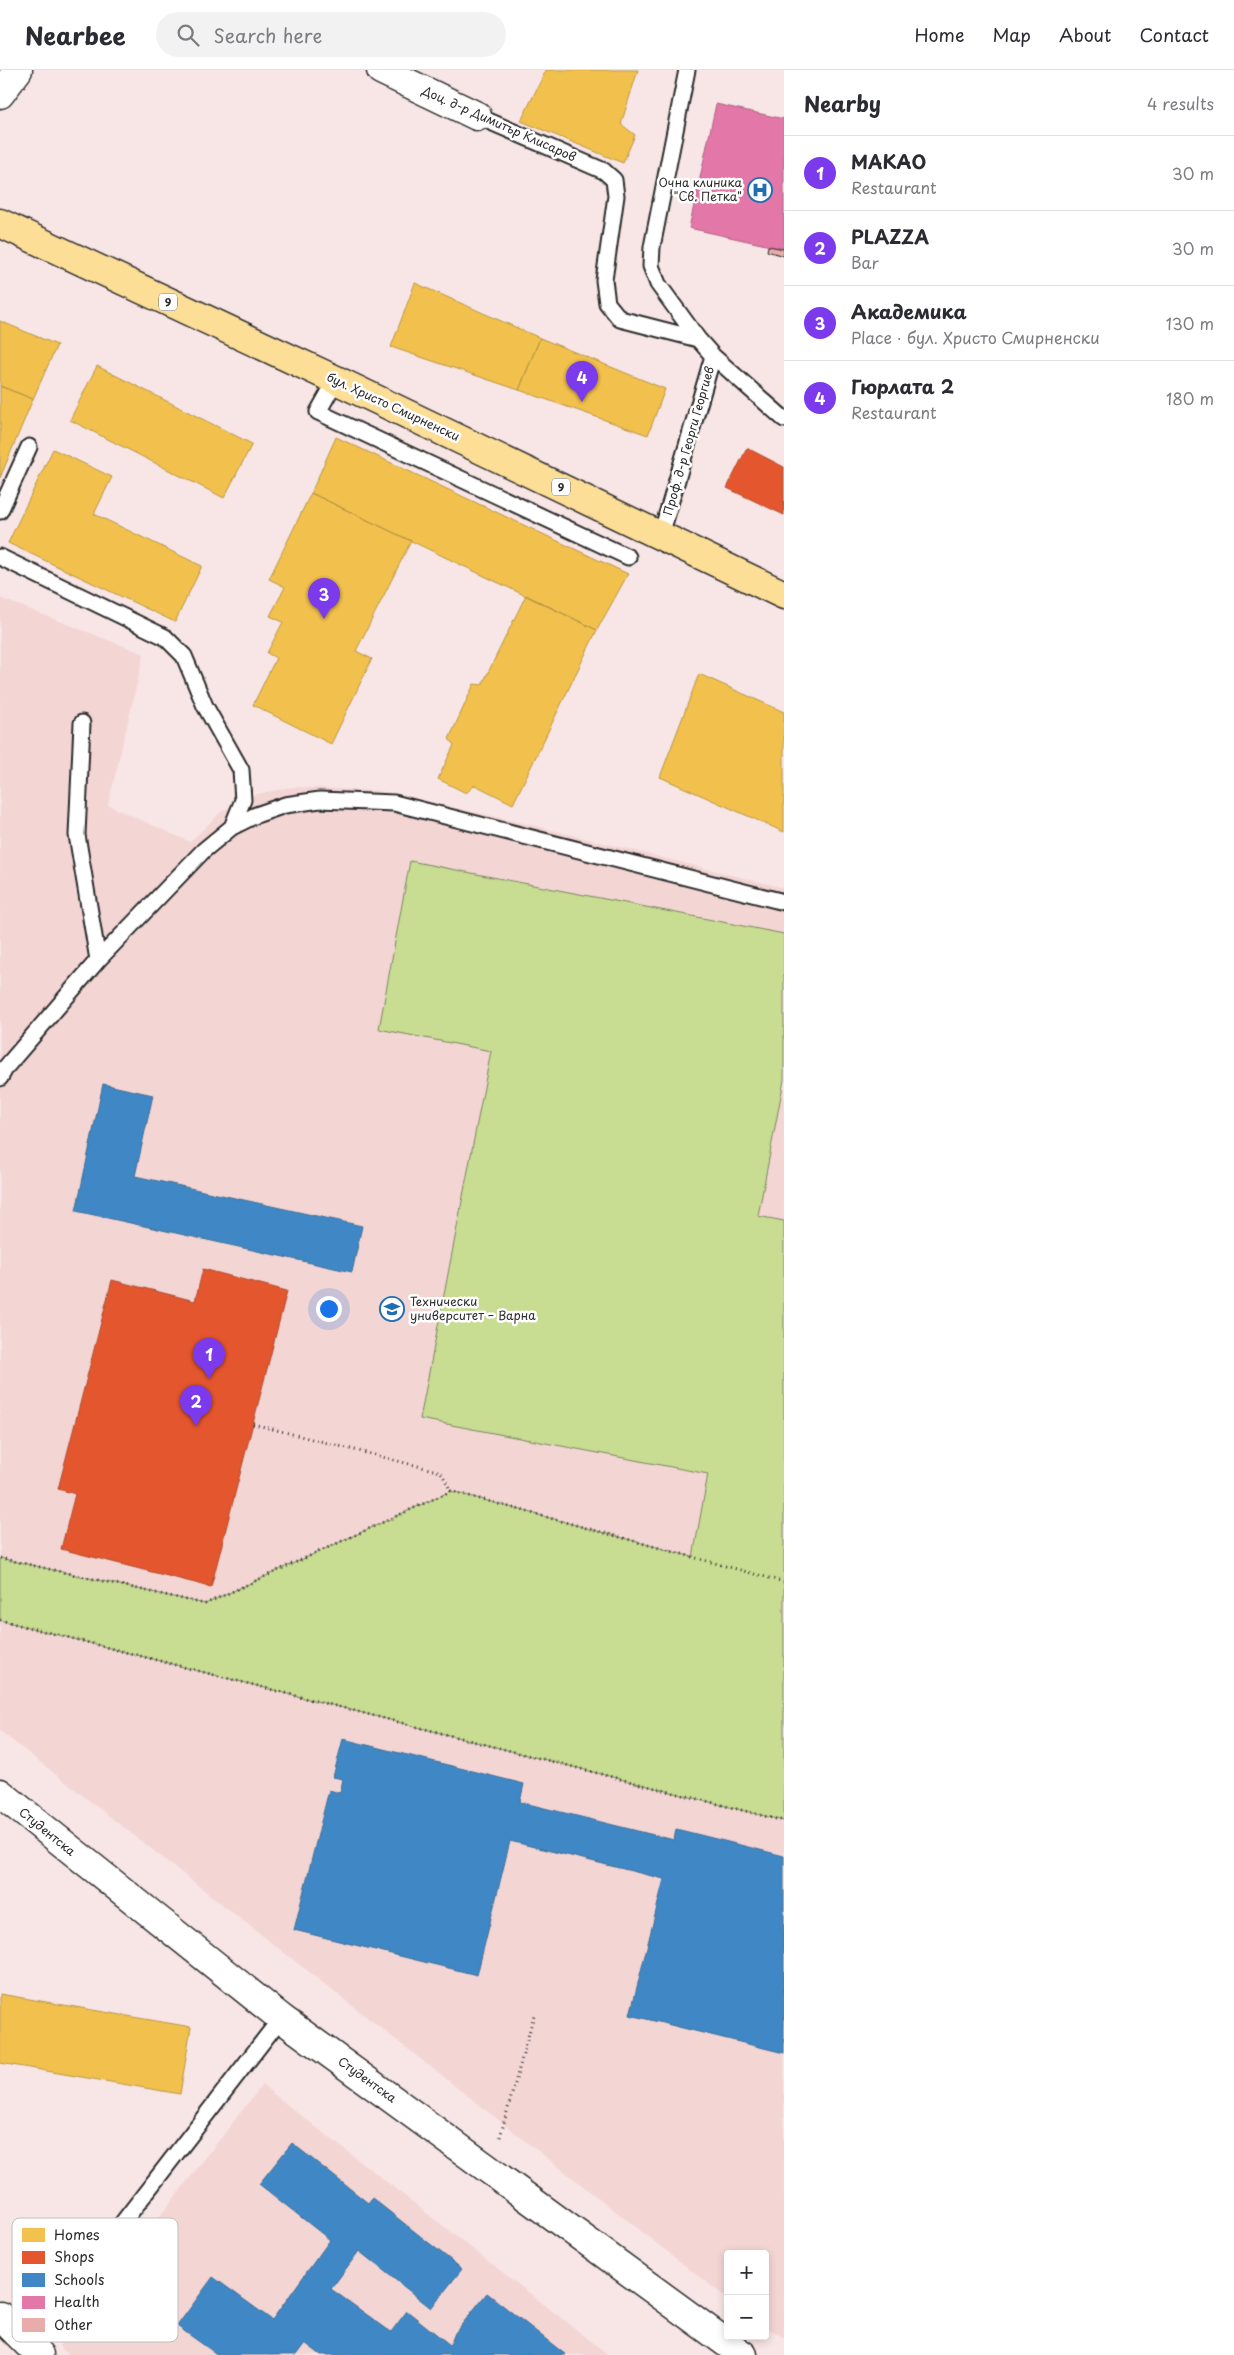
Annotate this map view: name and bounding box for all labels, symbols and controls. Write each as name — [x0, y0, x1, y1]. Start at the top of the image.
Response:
search box — [156, 12, 506, 57]
text: Nearbee — [25, 17, 126, 53]
icon: search — [174, 21, 202, 49]
text: Search here — [214, 21, 322, 49]
text: Home — [914, 21, 964, 48]
text: Map — [992, 21, 1031, 48]
text: About — [1059, 21, 1111, 48]
text: Contact — [1139, 21, 1209, 48]
street label: Доц. д-р Димитър Клисаров — [419, 81, 579, 165]
text: Nearby — [804, 87, 881, 119]
text: 4 results — [1147, 91, 1214, 115]
text: МАКАО — [851, 147, 926, 175]
text: 1 — [816, 161, 824, 185]
text: 30 m — [1172, 161, 1214, 185]
place label: Очна клиника "Св. Петка" — [658, 173, 742, 205]
text: Restaurant — [851, 175, 937, 199]
hospital icon: Очна клиника "Св. Петка" — [747, 177, 773, 203]
text: PLAZZA — [851, 222, 929, 250]
text: 2 — [814, 236, 826, 260]
text: 30 m — [1172, 236, 1214, 260]
text: Bar — [851, 250, 879, 274]
road number: 9 — [159, 293, 177, 310]
text: Академика — [851, 297, 967, 325]
text: 3 — [815, 311, 825, 335]
text: 130 m — [1166, 311, 1214, 335]
text: Place · бул. Христо Смирненски — [851, 325, 1100, 349]
pin: 4 — [566, 361, 598, 402]
street label: Проф. д-р Георги Георгиев — [658, 364, 718, 517]
street label: бул. Христо Смирненски — [324, 367, 463, 445]
text: Гюрлата 2 — [851, 372, 954, 400]
text: 4 — [815, 386, 825, 410]
text: 180 m — [1166, 386, 1214, 410]
text: Restaurant — [851, 400, 937, 424]
road number: 9 — [552, 478, 570, 496]
pin: 3 — [308, 578, 340, 619]
place label: Технически университет – Варна — [410, 1292, 536, 1324]
your location — [316, 1296, 342, 1322]
school or university icon: Технически университет – Варна — [379, 1296, 405, 1322]
pin: 1 — [193, 1338, 225, 1379]
pin: 2 — [180, 1385, 212, 1426]
street label: Студентска — [16, 1803, 80, 1860]
street label: Студентска — [335, 2052, 401, 2107]
legend — [12, 2218, 178, 2342]
text: Homes — [54, 2224, 100, 2245]
text: Shops — [54, 2246, 94, 2267]
map controls — [724, 2250, 769, 2340]
button: + — [724, 2250, 769, 2295]
text: Schools — [54, 2269, 104, 2290]
text: Health — [54, 2291, 100, 2312]
button: − — [724, 2295, 769, 2340]
text: Other — [54, 2314, 93, 2335]

